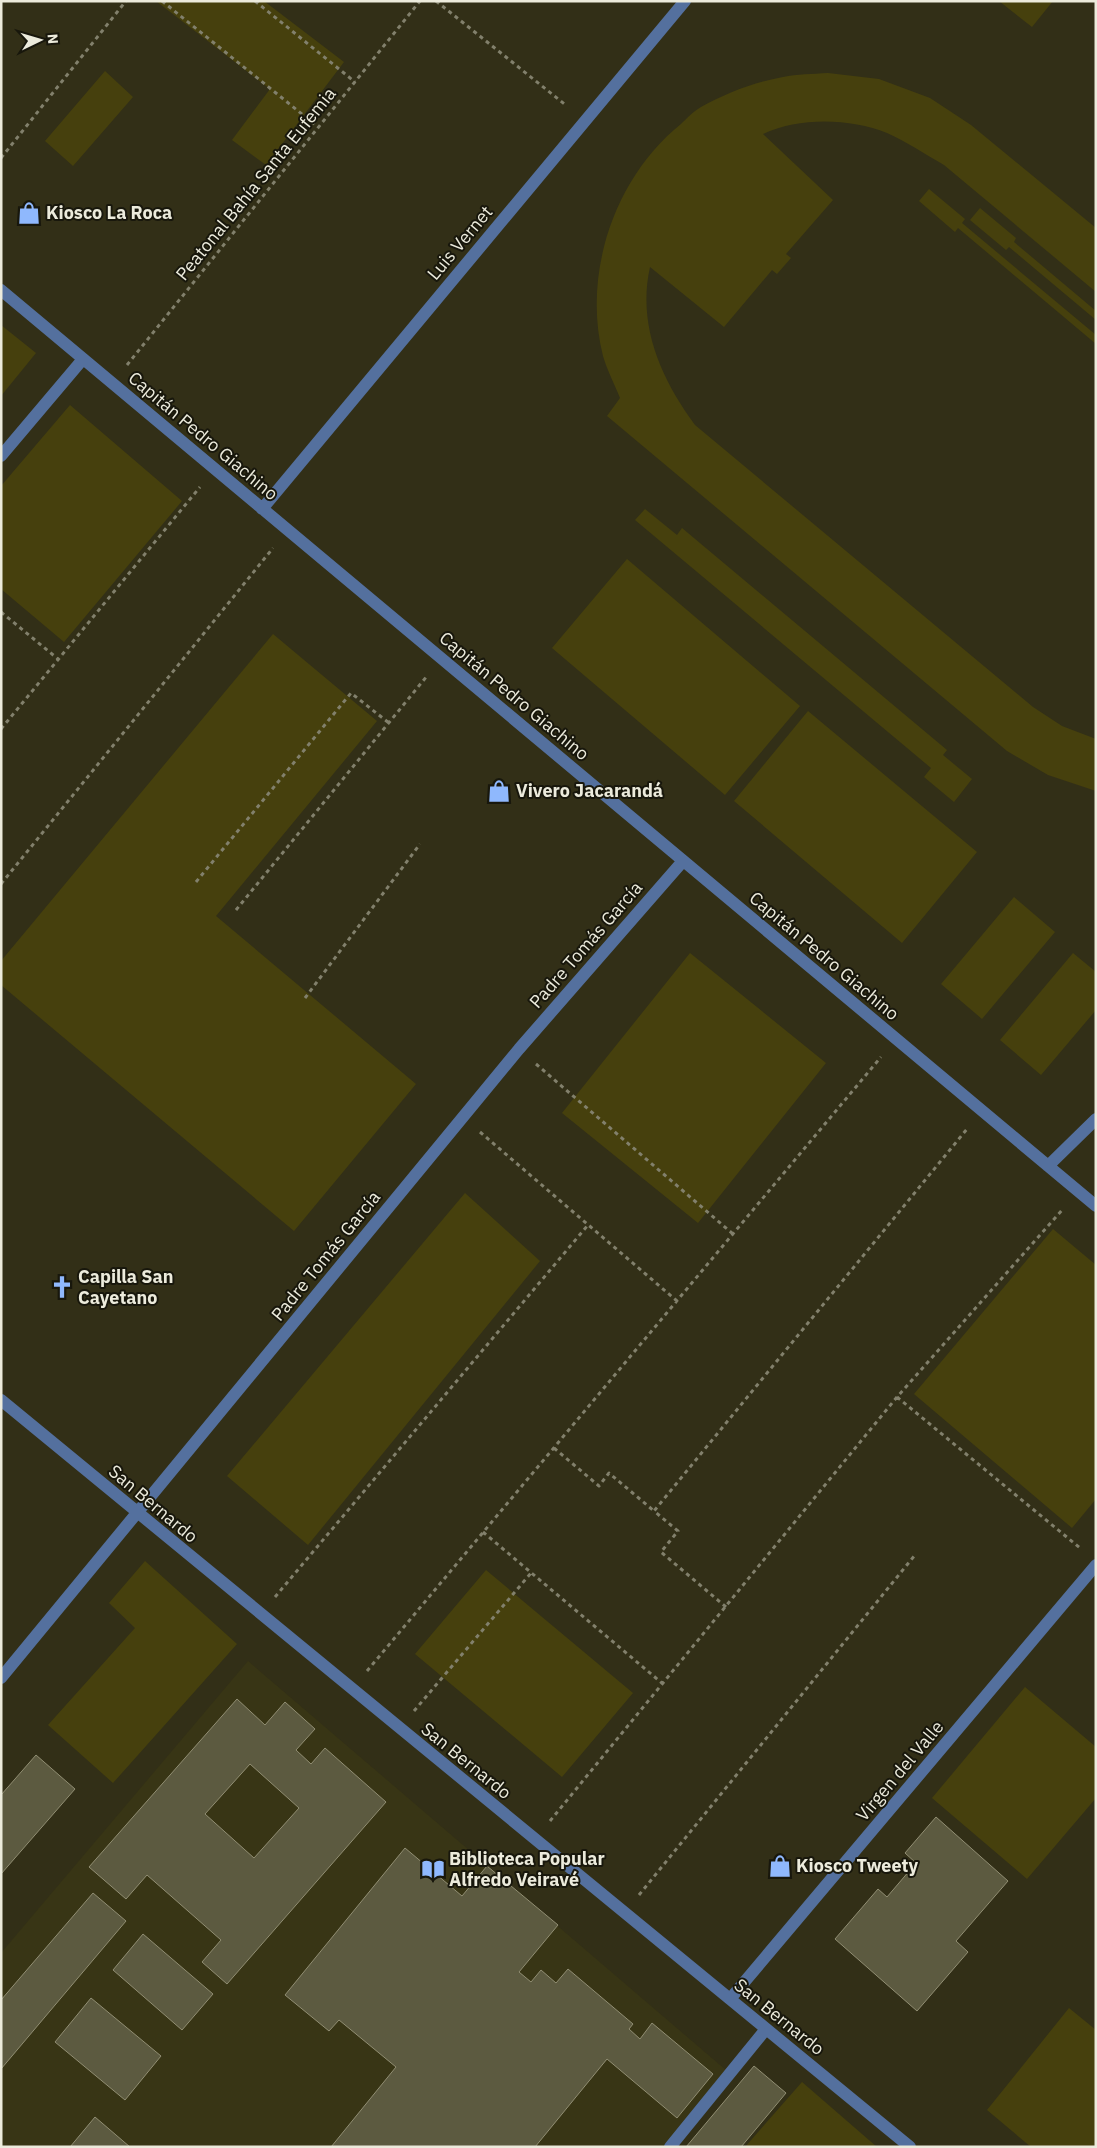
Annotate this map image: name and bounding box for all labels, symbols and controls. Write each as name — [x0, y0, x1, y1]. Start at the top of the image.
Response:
north arrow — [15, 15, 65, 65]
text: N — [44, 33, 62, 45]
street label: Peatonal Bahía Santa Eufemia — [171, 82, 341, 285]
shop icon: Kiosco La Roca — [16, 200, 42, 226]
place label: Kiosco La Roca — [46, 201, 172, 224]
street label: Luis Vernet — [422, 201, 497, 285]
street label: Capitán Pedro Giachino — [124, 366, 283, 505]
street label: Capitán Pedro Giachino — [435, 626, 594, 765]
shop icon: Vivero Jacarandá — [486, 778, 512, 804]
place label: Vivero Jacarandá — [516, 779, 663, 802]
street label: Padre Tomás García — [524, 876, 647, 1013]
street label: Capitán Pedro Giachino — [745, 886, 904, 1025]
street label: Padre Tomás García — [266, 1186, 385, 1325]
place label: Capilla San Cayetano — [78, 1265, 174, 1309]
church icon: Capilla San Cayetano — [49, 1274, 75, 1300]
street label: San Bernardo — [104, 1460, 203, 1548]
street label: Virgen del Valle — [851, 1716, 949, 1826]
street label: San Bernardo — [416, 1717, 516, 1804]
place label: Biblioteca Popular Alfredo Veiravé — [449, 1847, 605, 1891]
shop icon: Kiosco Tweety — [767, 1853, 793, 1879]
place label: Kiosco Tweety — [796, 1854, 918, 1877]
library icon: Biblioteca Popular Alfredo Veiravé — [420, 1856, 446, 1882]
street label: San Bernardo — [729, 1973, 829, 2060]

